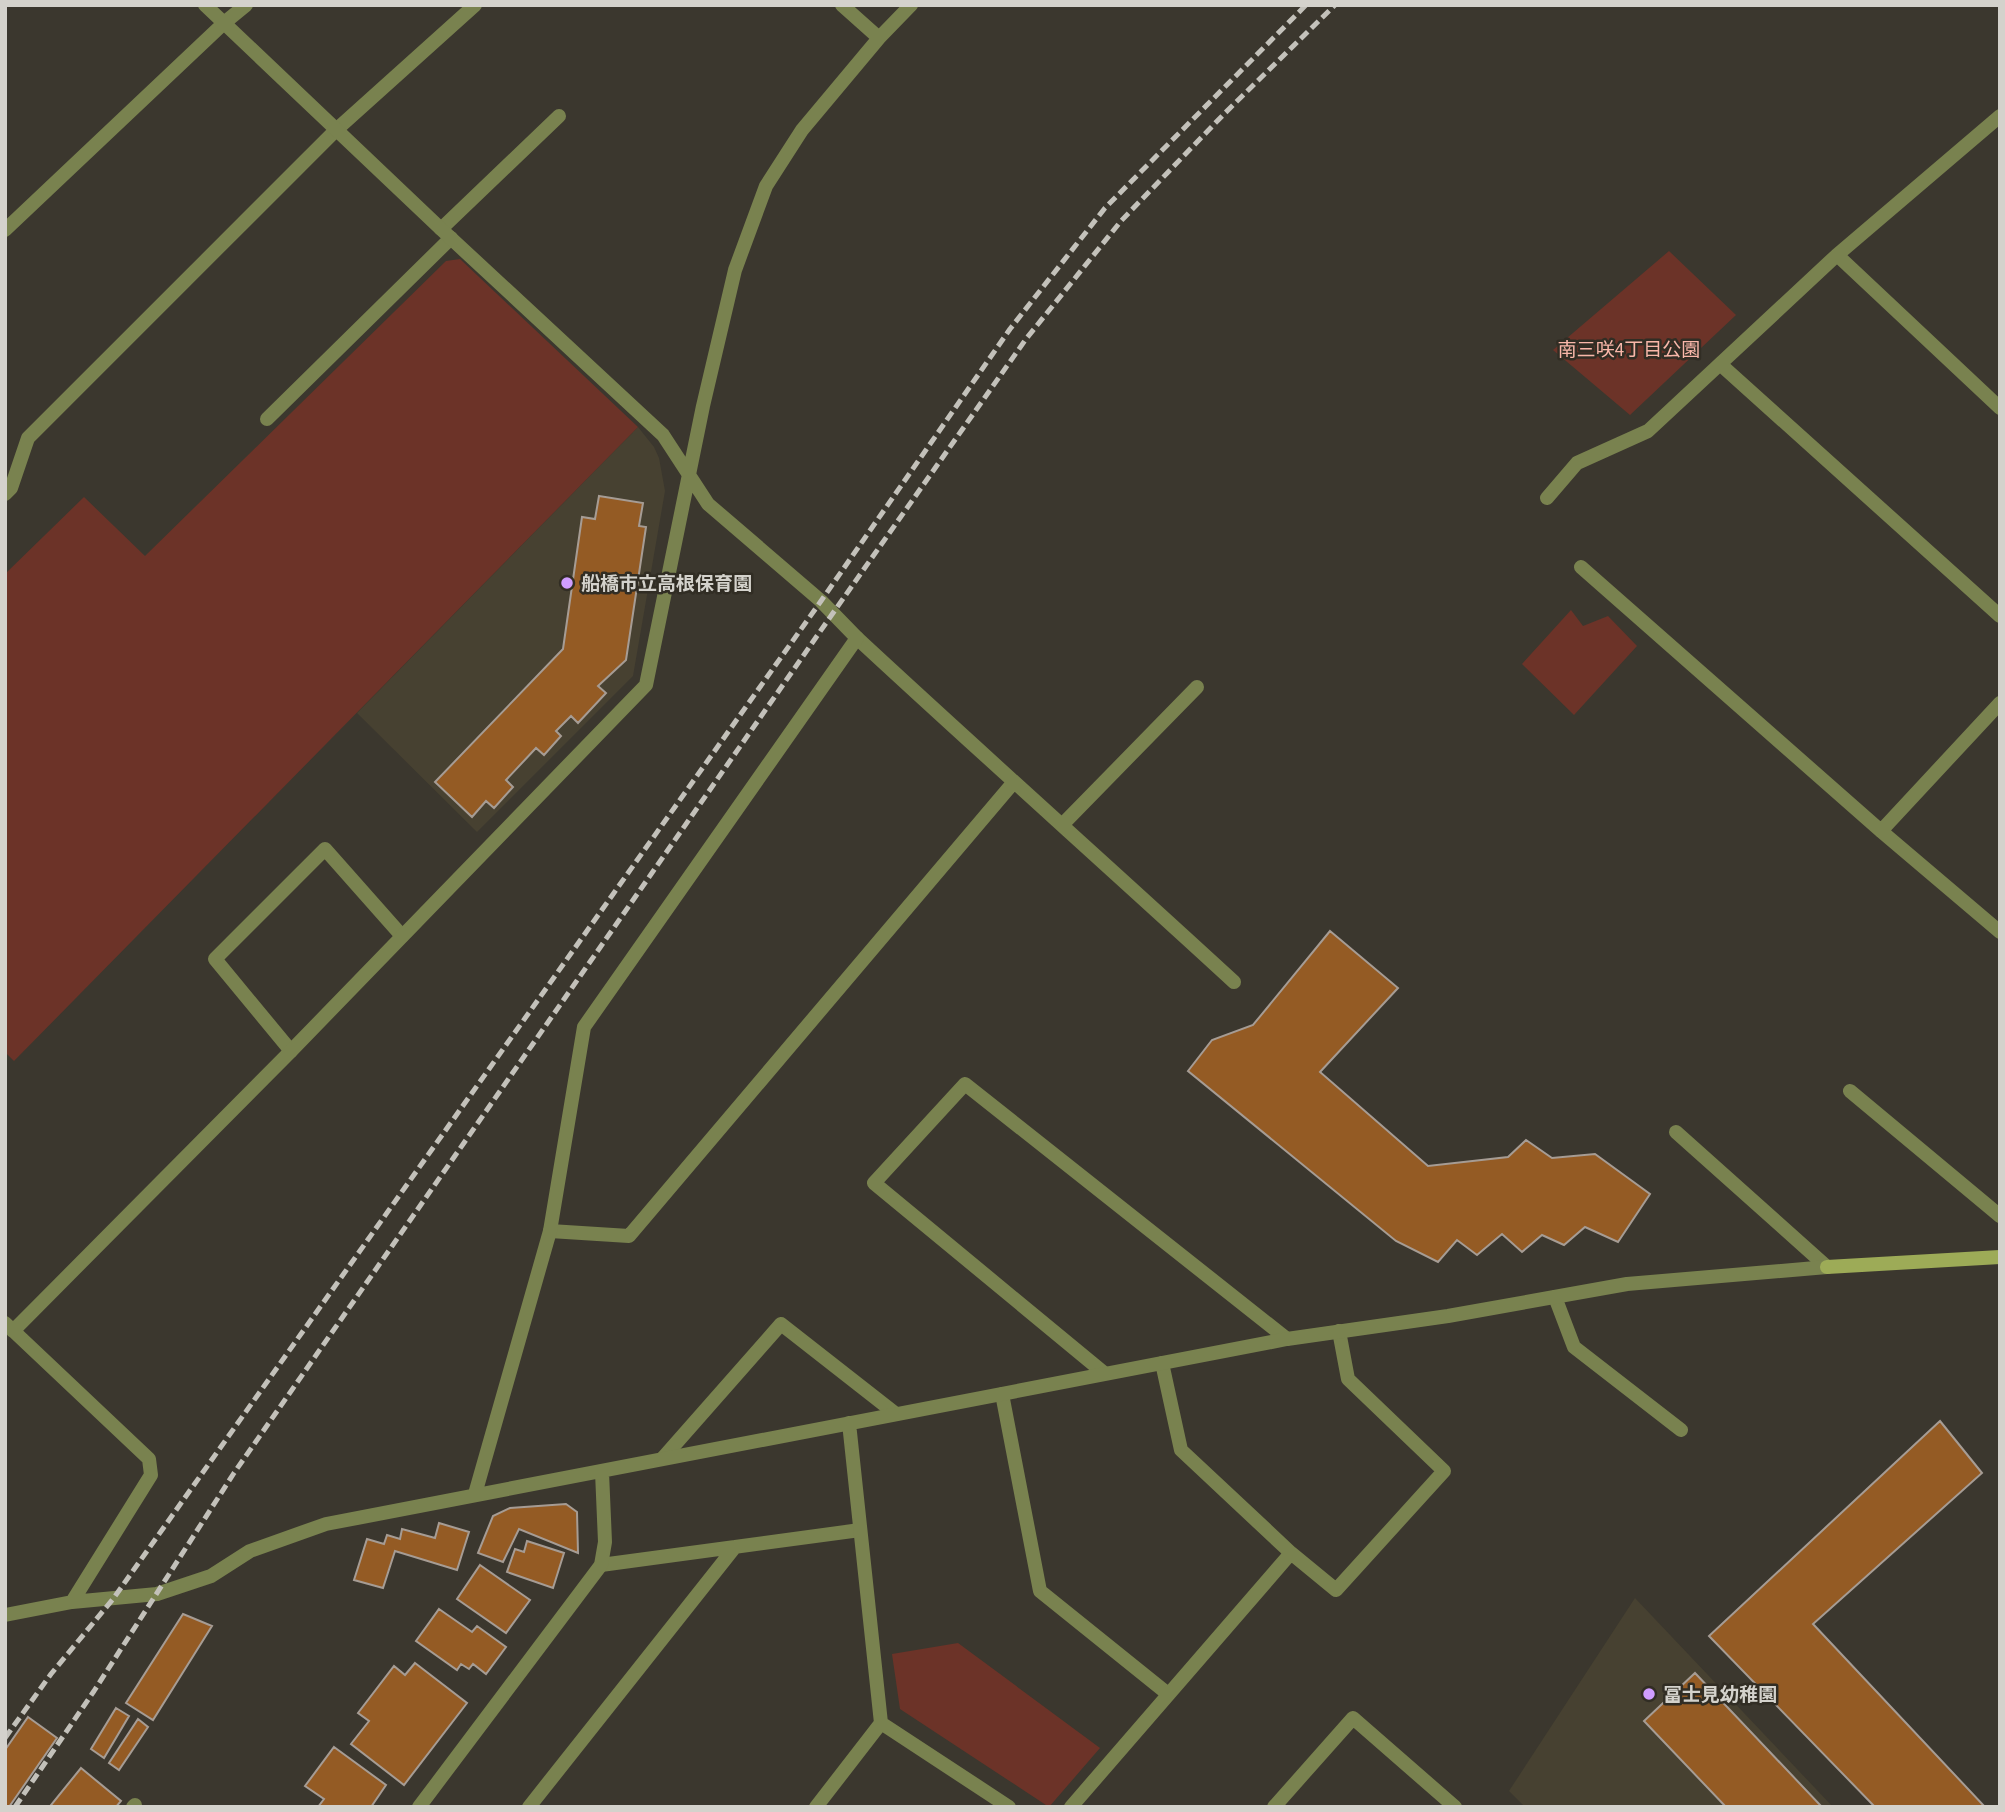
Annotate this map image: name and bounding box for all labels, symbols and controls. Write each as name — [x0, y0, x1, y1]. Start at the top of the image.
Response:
park label: 南三咲4丁目公園 — [1558, 337, 1700, 364]
place label: 船橋市立高根保育園 — [581, 571, 752, 598]
marker: 船橋市立高根保育園 — [559, 575, 575, 591]
place label: 冨士見幼稚園 — [1663, 1682, 1777, 1709]
marker: 冨士見幼稚園 — [1641, 1686, 1657, 1702]

